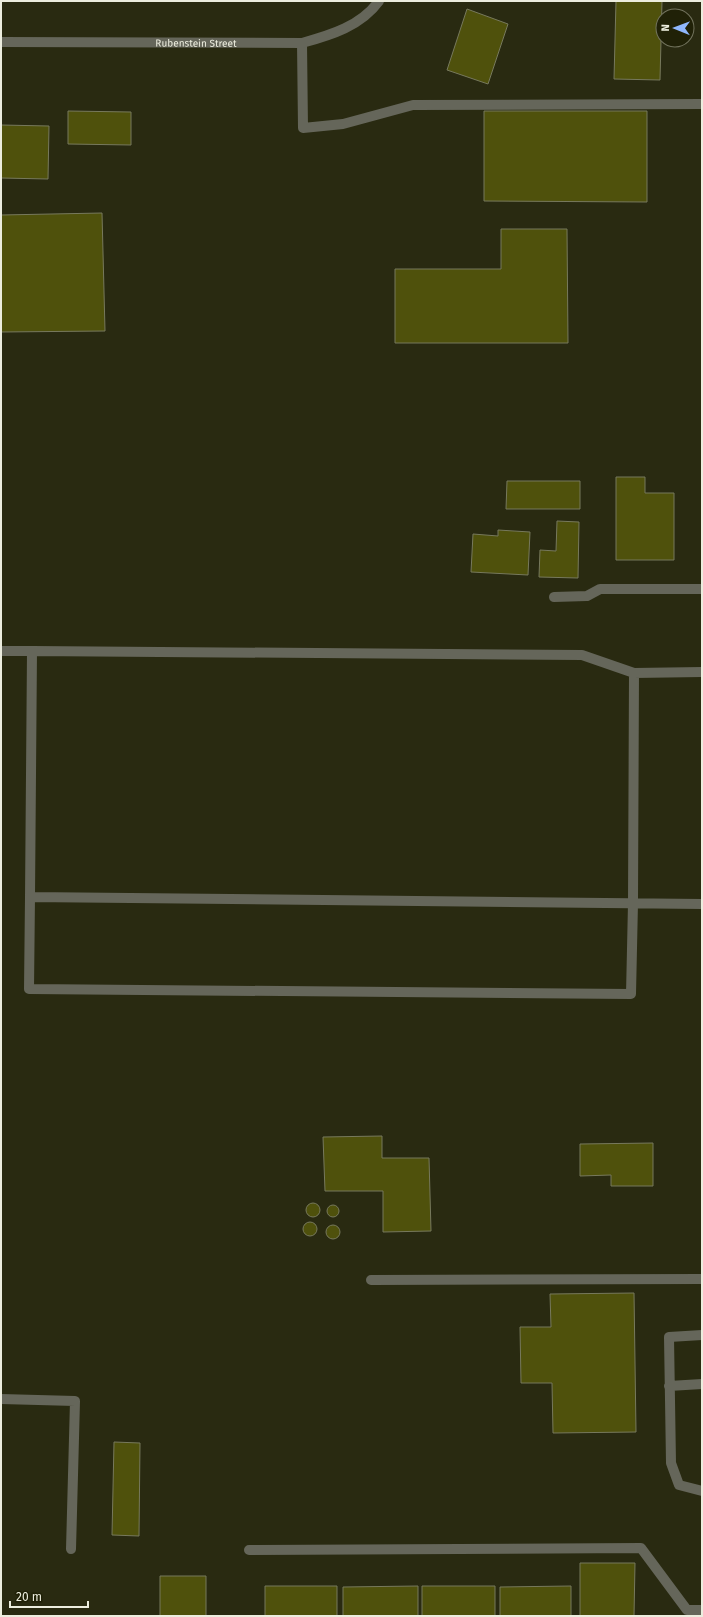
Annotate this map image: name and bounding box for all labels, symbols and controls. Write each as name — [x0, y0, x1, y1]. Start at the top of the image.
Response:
north arrow — [655, 8, 695, 48]
text: N — [659, 24, 672, 32]
street label: Rubenstein Street — [155, 38, 237, 50]
scale bar — [10, 1583, 88, 1609]
text: 20 m — [16, 1590, 42, 1604]

